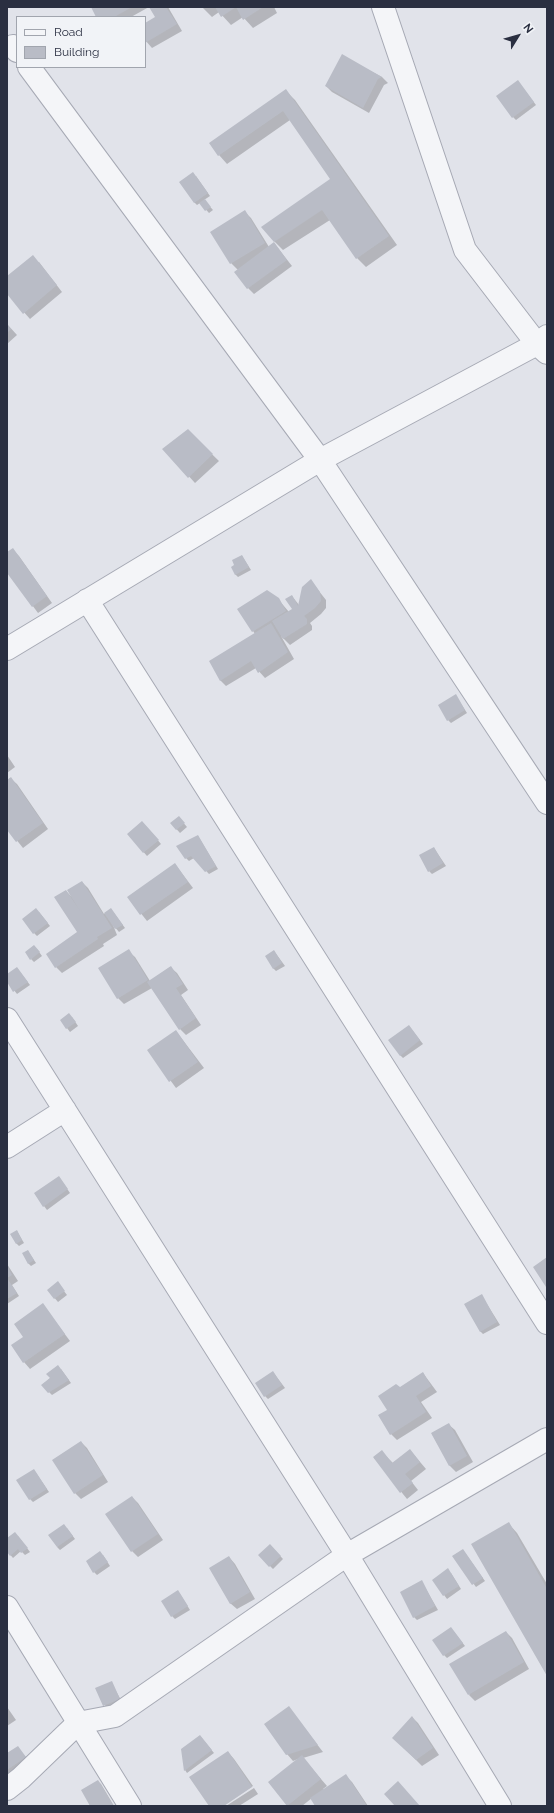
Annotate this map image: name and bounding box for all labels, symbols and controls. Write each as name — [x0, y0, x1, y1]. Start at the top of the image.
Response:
legend — [16, 16, 146, 68]
north arrow — [498, 16, 538, 56]
text: N — [520, 21, 536, 36]
text: Road — [54, 25, 83, 39]
text: Building — [54, 45, 100, 59]

